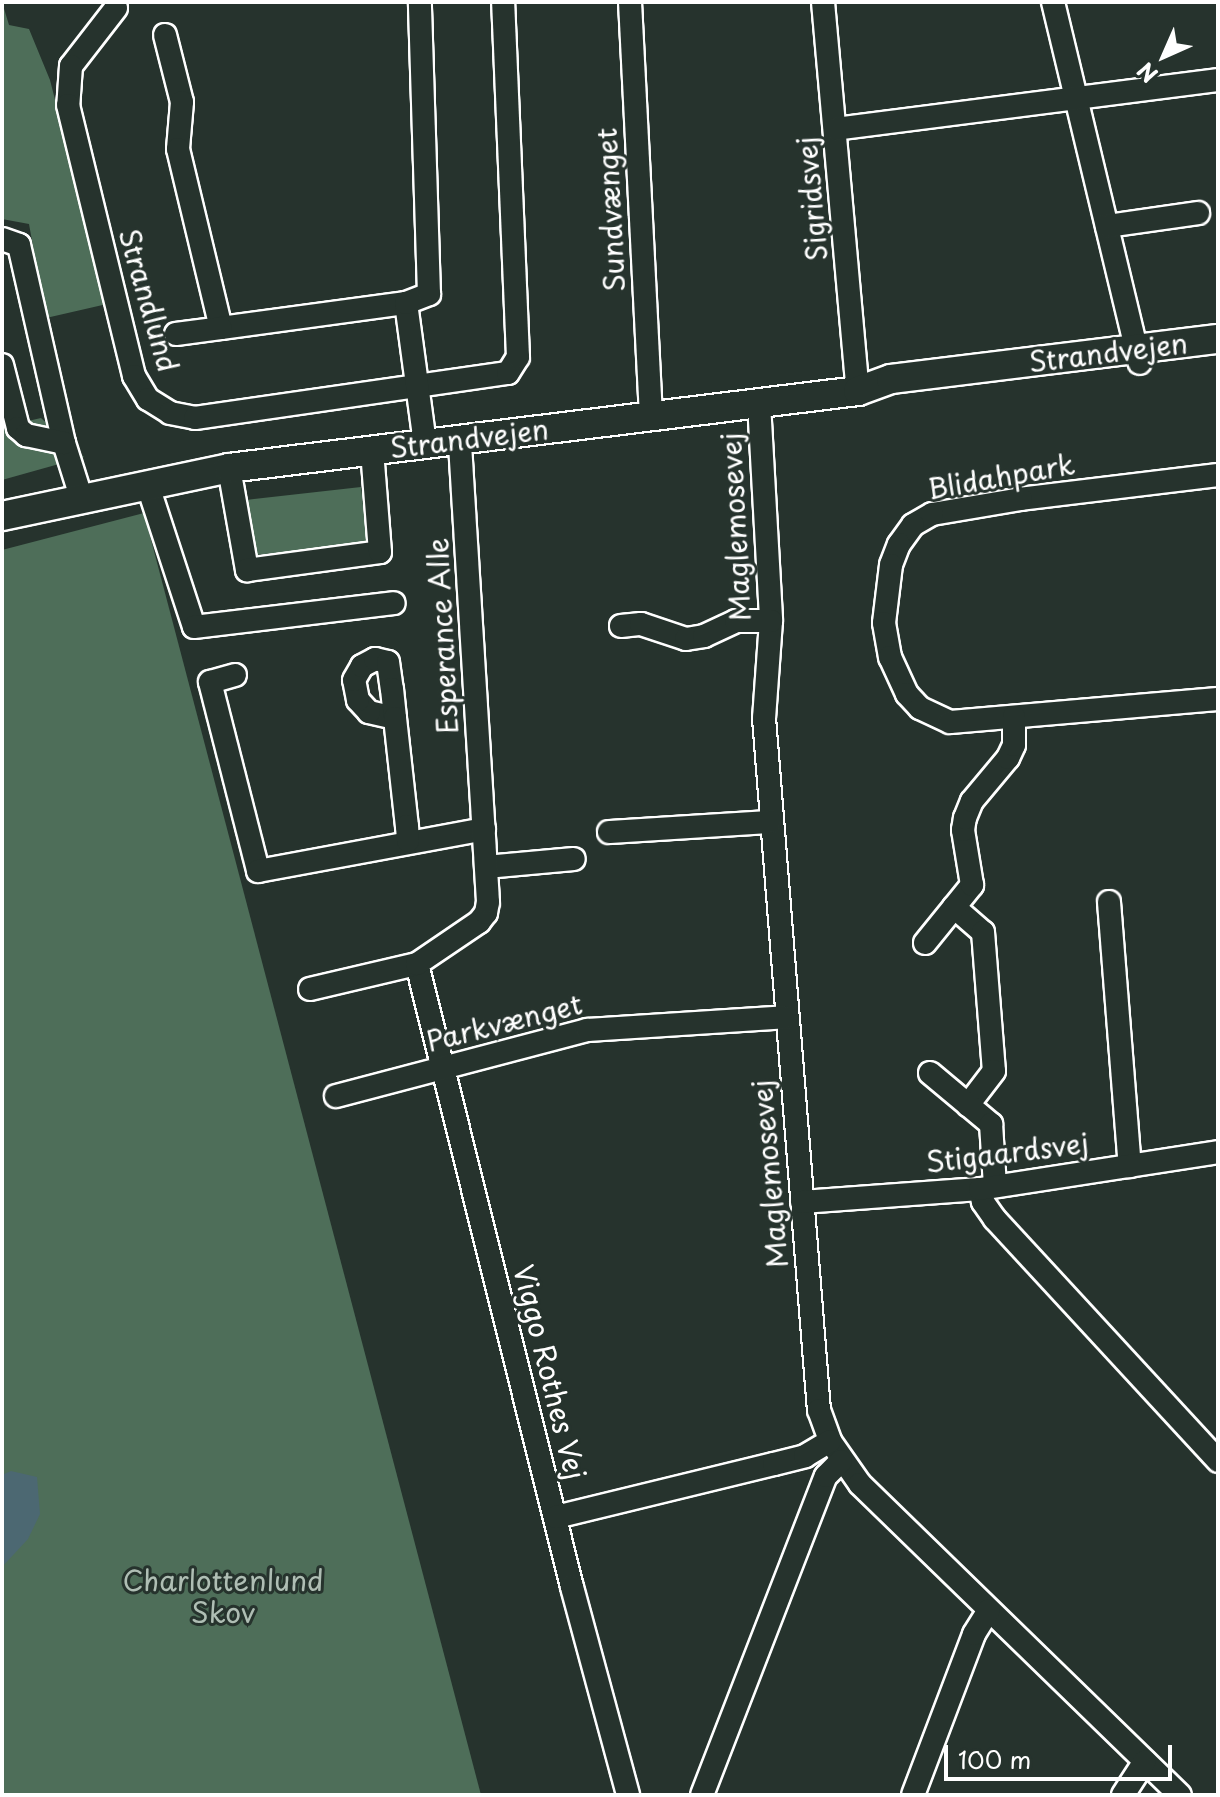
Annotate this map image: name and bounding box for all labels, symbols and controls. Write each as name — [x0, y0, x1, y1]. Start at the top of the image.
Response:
north arrow — [1124, 16, 1204, 96]
text: N — [1129, 55, 1165, 91]
street label: Sundvænget — [589, 127, 631, 293]
street label: Sigridsvej — [789, 135, 833, 263]
street label: Strandlund — [113, 224, 185, 376]
street label: Strandvejen — [1027, 326, 1189, 378]
street label: Strandvejen — [388, 412, 550, 464]
street label: Maglemosevej — [713, 432, 757, 622]
street label: Blidahpark — [925, 447, 1077, 505]
street label: Esperance Alle — [420, 536, 464, 736]
street label: Parkvænget — [423, 986, 585, 1058]
street label: Maglemosevej — [744, 1079, 794, 1269]
street label: Stigaardsvej — [924, 1125, 1090, 1179]
street label: Viggo Rothes Vej — [507, 1261, 593, 1483]
park label: Charlottenlund Skov — [122, 1563, 324, 1629]
scale bar — [948, 1729, 1176, 1779]
text: 100 m — [958, 1741, 1031, 1777]

